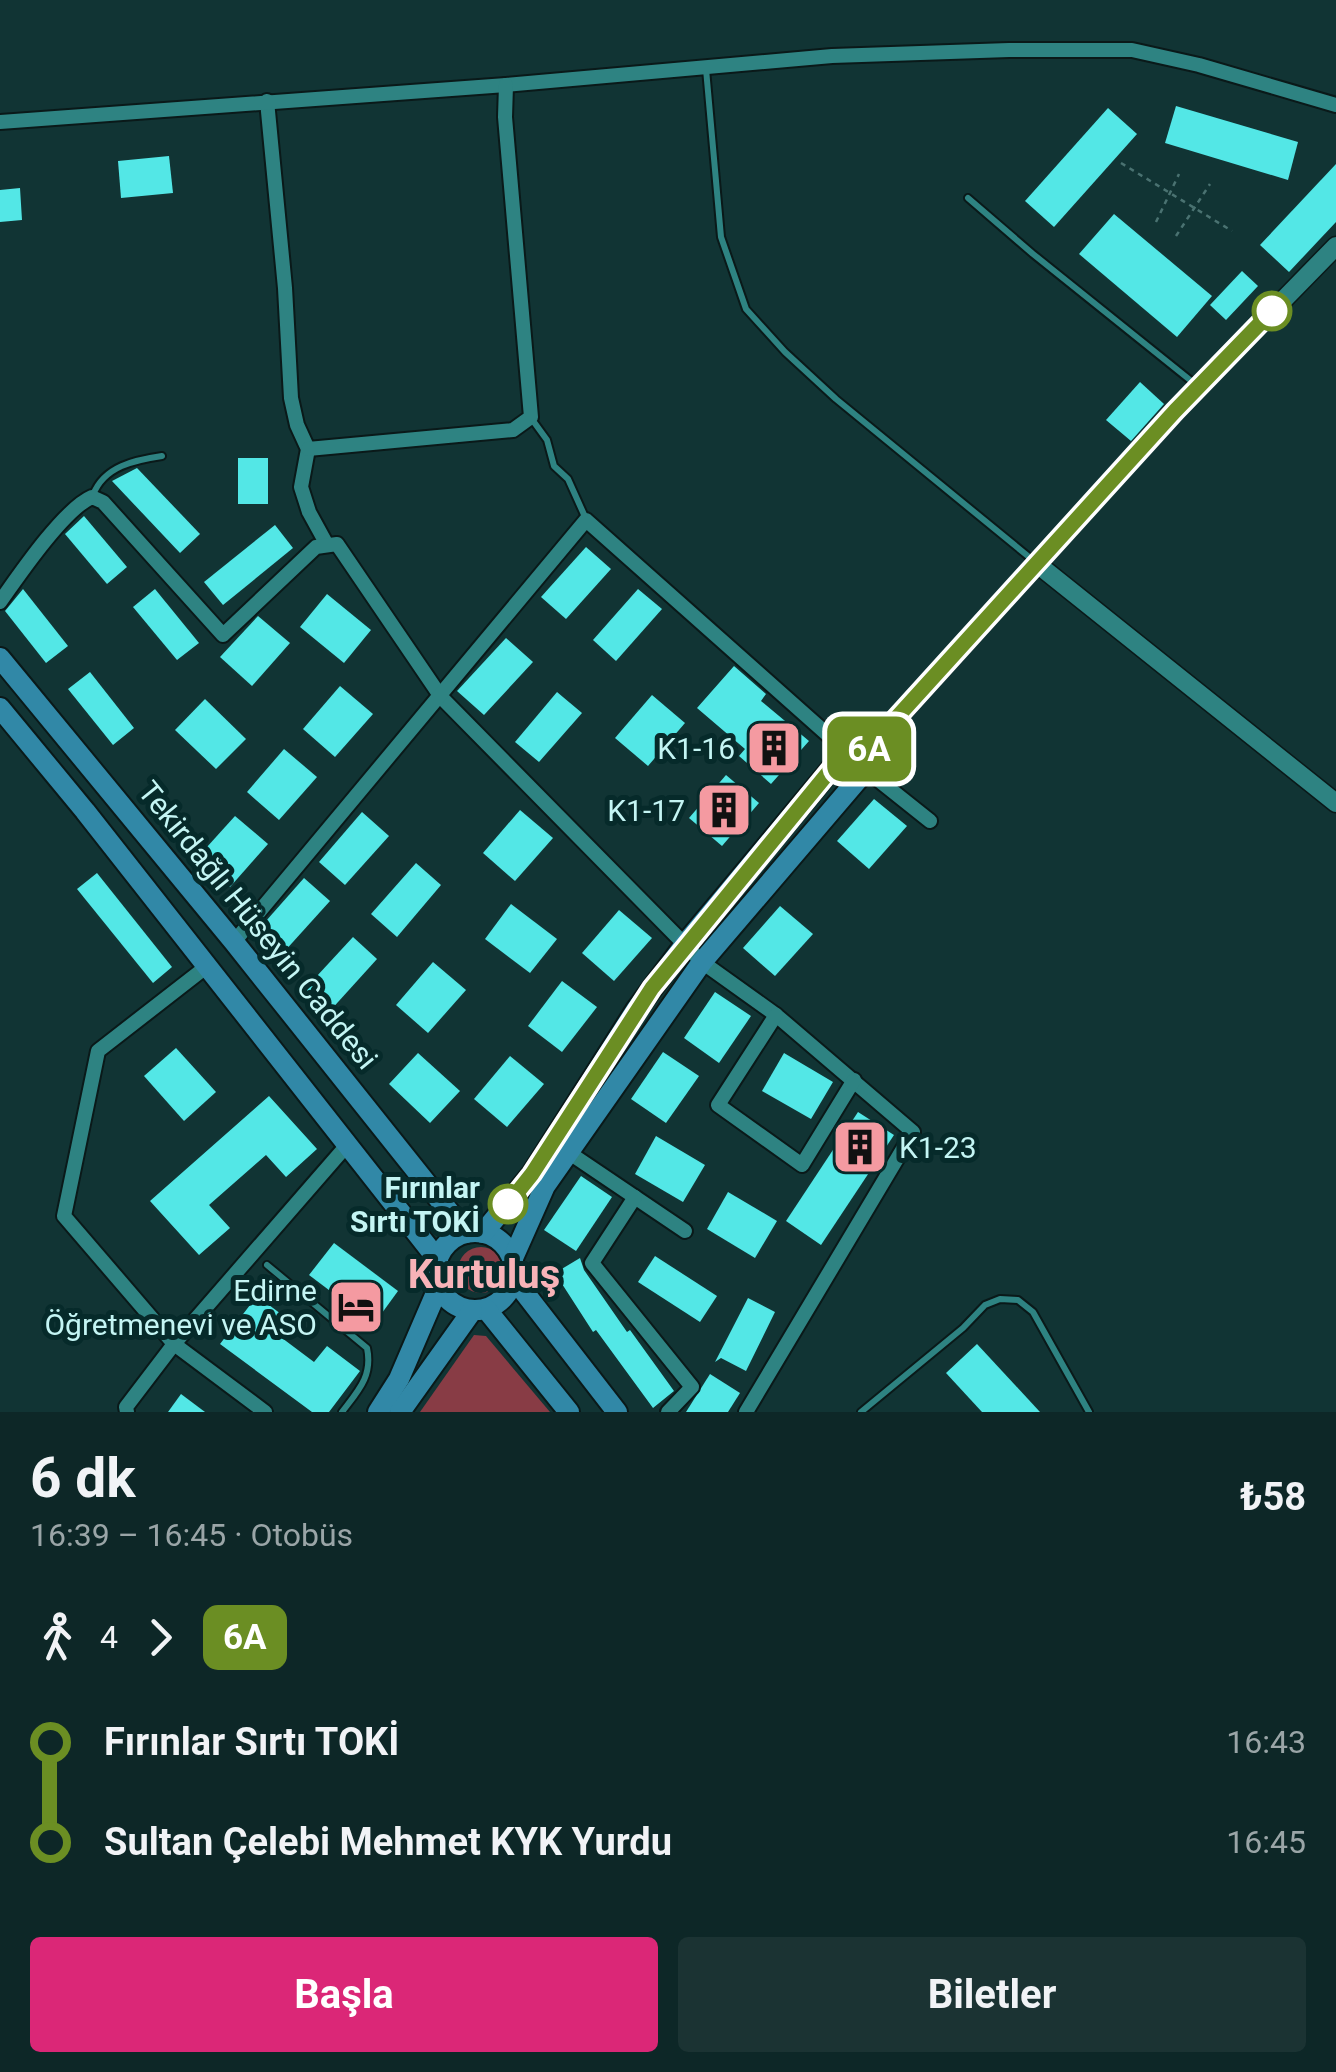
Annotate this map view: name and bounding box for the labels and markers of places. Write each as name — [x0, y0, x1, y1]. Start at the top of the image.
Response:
unlabelled marker — [1253, 292, 1291, 330]
building icon: K1-16 — [744, 718, 804, 778]
place label: K1-16 — [657, 731, 735, 766]
building icon: K1-17 — [694, 780, 754, 840]
place label: K1-17 — [607, 793, 685, 828]
building icon: K1-23 — [830, 1117, 890, 1177]
place label: K1-23 — [899, 1130, 977, 1165]
place label: Fırınlar Sırtı TOKİ — [350, 1170, 480, 1239]
marker: Fırınlar Sırtı TOKİ — [489, 1185, 527, 1223]
place label: Edirne Öğretmenevi ve ASO — [44, 1273, 317, 1342]
hotel icon: Edirne Öğretmenevi ve ASO — [326, 1277, 386, 1337]

